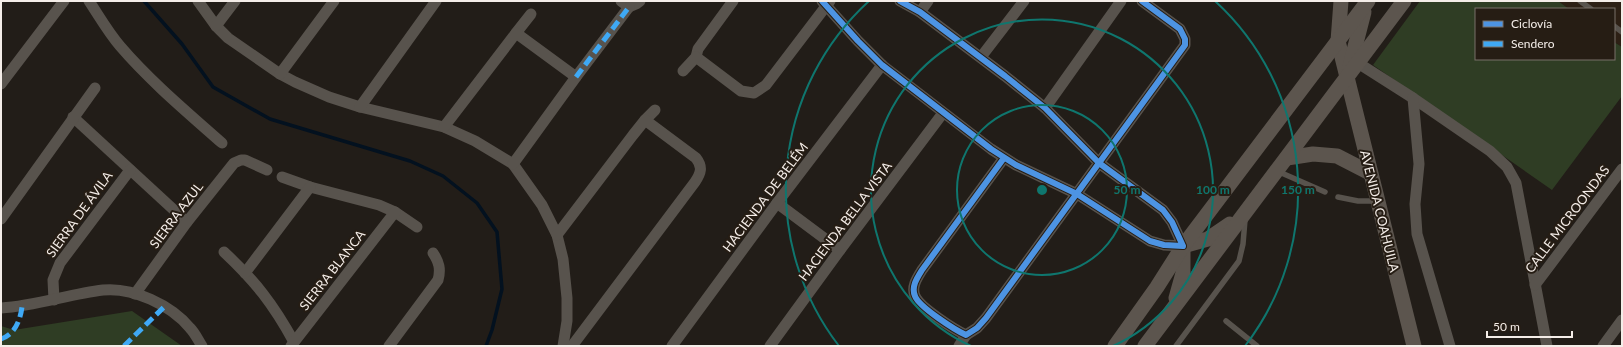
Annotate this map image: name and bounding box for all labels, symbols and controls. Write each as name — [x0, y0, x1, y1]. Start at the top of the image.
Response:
legend — [1475, 8, 1615, 60]
text: Ciclovía — [1511, 16, 1552, 31]
text: Sendero — [1511, 36, 1555, 51]
street label: HACIENDA DE BELÉM — [719, 139, 811, 255]
street label: AVENIDA COAHUILA — [1357, 148, 1403, 274]
street label: HACIENDA BELLA VISTA — [795, 158, 895, 284]
street label: CALLE MICROONDAS — [1521, 162, 1613, 276]
street label: SIERRA DE ÁVILA — [42, 168, 116, 260]
street label: SIERRA AZUL — [146, 179, 206, 251]
text: 50 m — [1114, 182, 1140, 197]
text: 100 m — [1196, 182, 1230, 197]
text: 150 m — [1281, 182, 1315, 197]
centre of rings — [1035, 183, 1049, 197]
street label: SIERRA BLANCA — [296, 227, 368, 313]
scale bar — [1487, 313, 1572, 339]
text: 50 m — [1493, 319, 1520, 334]

